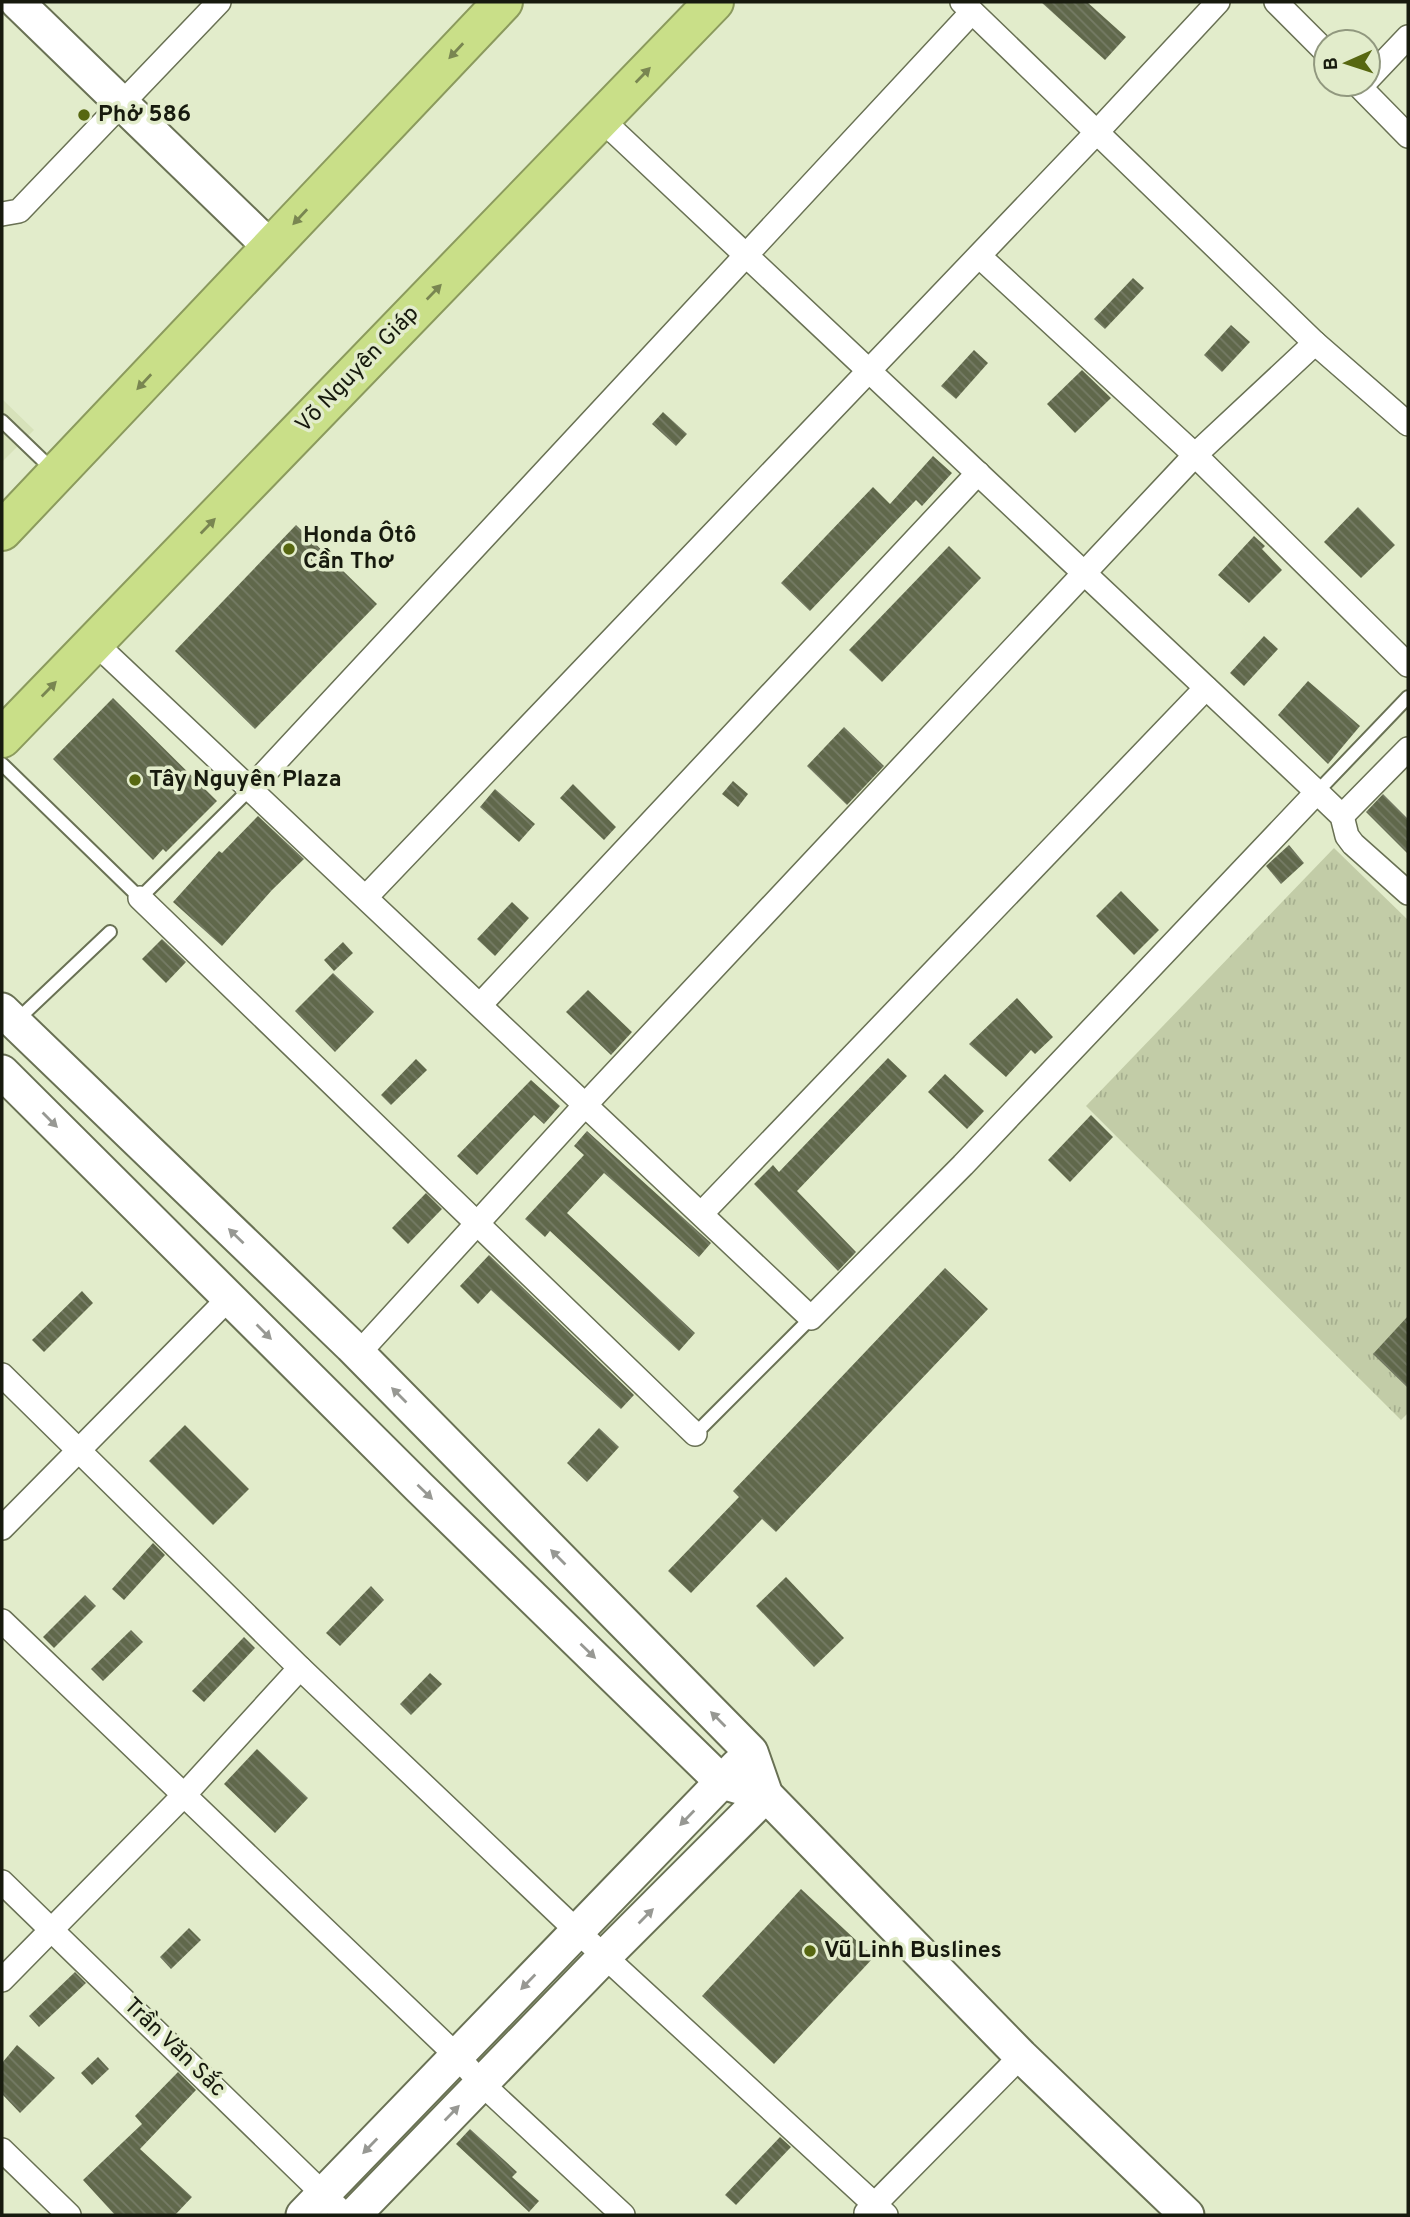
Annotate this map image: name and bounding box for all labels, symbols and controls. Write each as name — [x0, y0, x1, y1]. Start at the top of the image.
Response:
north arrow — [1312, 28, 1382, 98]
one-way arrow — [449, 42, 465, 59]
text: B — [1320, 57, 1344, 71]
one-way arrow — [635, 67, 651, 84]
place label: Phở 586 — [98, 101, 191, 130]
marker: Phở 586 — [76, 107, 92, 123]
one-way arrow — [292, 208, 309, 225]
one-way arrow — [425, 283, 442, 300]
street label: Võ Nguyên Giáp — [290, 300, 426, 440]
one-way arrow — [136, 373, 152, 390]
one-way arrow — [199, 517, 216, 534]
place label: Honda Ôtô Cần Thơ — [303, 520, 417, 577]
marker: Honda Ôtô Cần Thơ — [281, 541, 297, 557]
one-way arrow — [41, 681, 57, 698]
place label: Tây Nguyên Plaza — [149, 766, 341, 795]
marker: Tây Nguyên Plaza — [127, 772, 143, 788]
one-way arrow — [41, 1112, 58, 1128]
one-way arrow — [228, 1228, 245, 1244]
one-way arrow — [255, 1324, 272, 1341]
one-way arrow — [391, 1387, 407, 1404]
one-way arrow — [417, 1484, 434, 1501]
one-way arrow — [550, 1548, 567, 1565]
one-way arrow — [580, 1643, 597, 1660]
one-way arrow — [710, 1710, 727, 1727]
one-way arrow — [678, 1810, 695, 1827]
one-way arrow — [637, 1908, 654, 1924]
place label: Vũ Linh Buslines — [824, 1937, 1002, 1966]
marker: Vũ Linh Buslines — [802, 1943, 818, 1959]
one-way arrow — [521, 1973, 537, 1990]
street label: Trần Văn Sắc — [117, 1991, 233, 2104]
one-way arrow — [444, 2105, 460, 2122]
one-way arrow — [362, 2137, 379, 2154]

